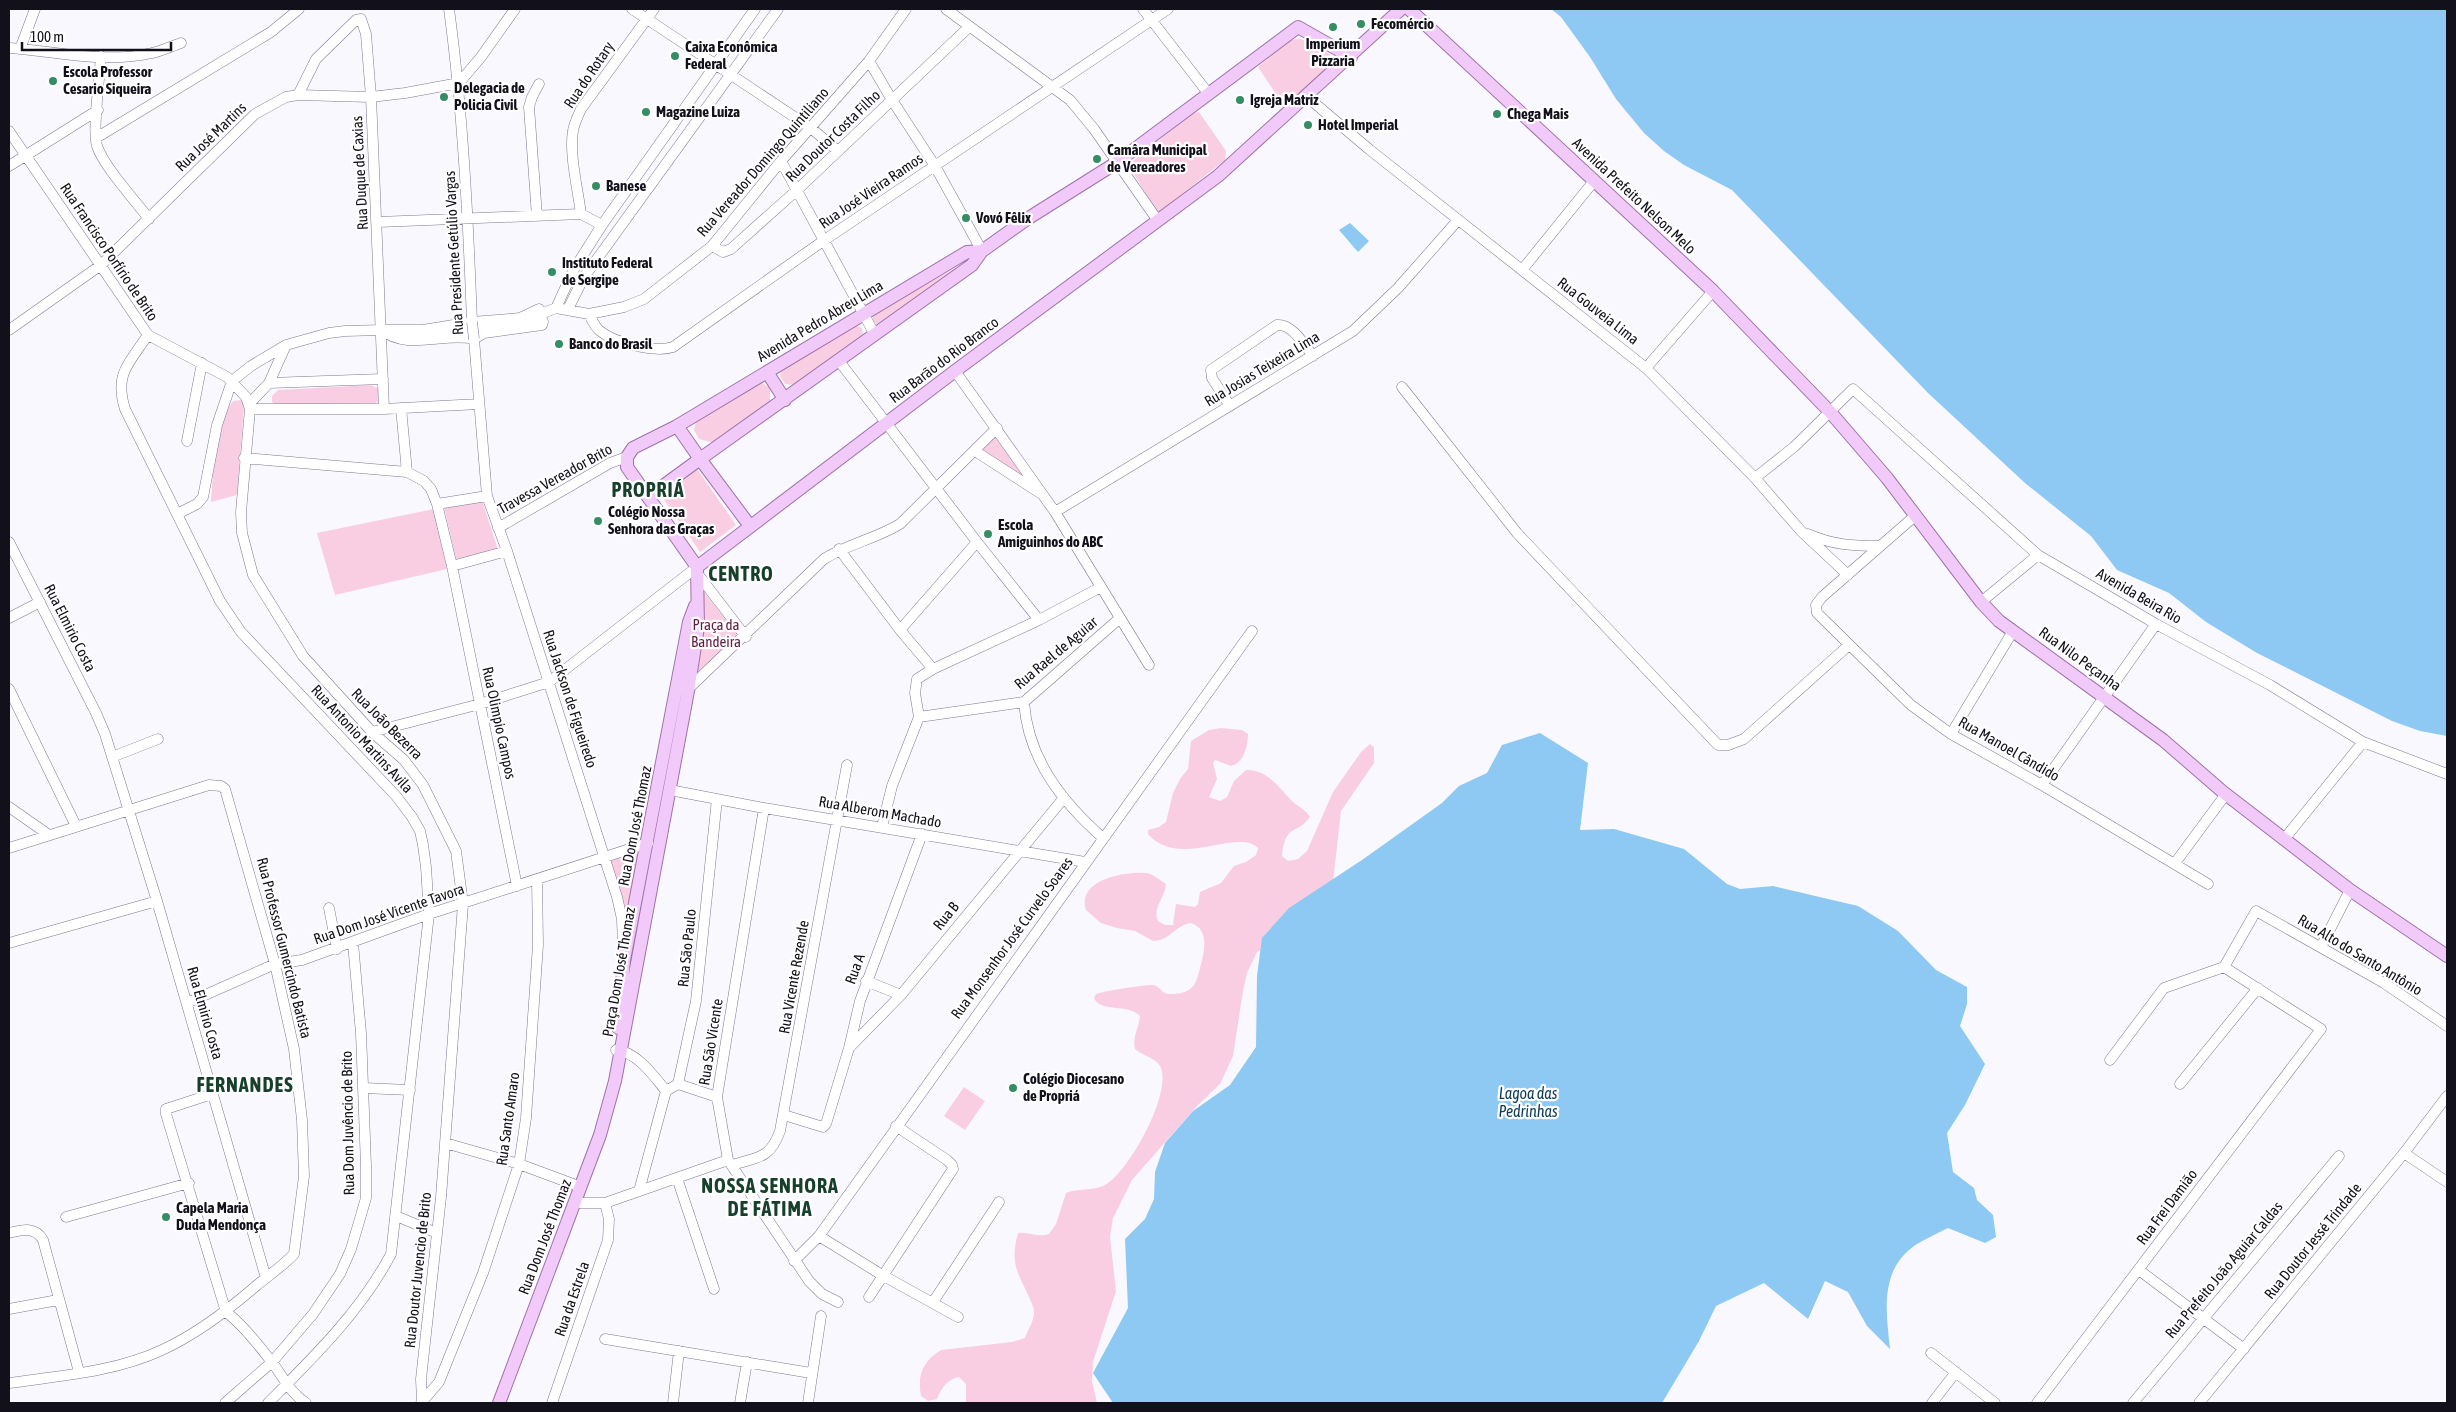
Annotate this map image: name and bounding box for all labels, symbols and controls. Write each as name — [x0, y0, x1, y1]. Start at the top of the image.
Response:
place label: Fecomércio — [1371, 15, 1434, 32]
marker: Fecomércio — [1355, 18, 1367, 30]
scale bar — [22, 20, 171, 52]
marker: Imperium Pizzaria — [1327, 21, 1339, 33]
text: 100 m — [30, 28, 64, 45]
place label: Imperium Pizzaria — [1306, 35, 1360, 69]
street label: Rua do Rotary — [560, 38, 617, 111]
place label: Caixa Econômica Federal — [685, 38, 777, 72]
marker: Caixa Econômica Federal — [669, 50, 681, 62]
place label: Escola Professor Cesario Siqueira — [63, 63, 153, 97]
marker: Escola Professor Cesario Siqueira — [47, 75, 59, 87]
place label: Delegacia de Policia Civil — [454, 79, 525, 113]
street label: Rua Vereador Domingo Quintiliano — [693, 84, 832, 240]
street label: Rua Doutor Costa Filho — [782, 86, 883, 185]
marker: Delegacia de Policia Civil — [438, 91, 450, 103]
place label: Igreja Matriz — [1250, 91, 1319, 108]
marker: Igreja Matriz — [1234, 94, 1246, 106]
street label: Rua José Martins — [172, 99, 249, 175]
place label: Magazine Luiza — [656, 103, 740, 120]
place label: Chega Mais — [1507, 105, 1569, 122]
marker: Magazine Luiza — [640, 106, 652, 118]
marker: Chega Mais — [1491, 108, 1503, 120]
street label: Rua Duque de Caxias — [348, 116, 371, 230]
place label: Hotel Imperial — [1318, 116, 1399, 133]
marker: Hotel Imperial — [1302, 119, 1314, 131]
street label: Avenida Prefeito Nelson Melo — [1569, 134, 1700, 257]
place label: Camâra Municipal de Vereadores — [1107, 141, 1208, 175]
street label: Rua José Vieira Ramos — [816, 150, 926, 232]
marker: Camâra Municipal de Vereadores — [1091, 153, 1103, 165]
street label: Rua Presidente Getúlio Vargas — [441, 170, 466, 336]
place label: Banese — [606, 177, 646, 194]
street label: Rua Francisco Porfírio de Brito — [57, 180, 162, 324]
marker: Banese — [590, 180, 602, 192]
place label: Vovó Fêlix — [975, 209, 1031, 226]
marker: Vovó Fêlix — [960, 212, 972, 224]
place label: Instituto Federal de Sergipe — [562, 254, 654, 288]
marker: Instituto Federal de Sergipe — [546, 266, 558, 278]
street label: Rua Gouveia Lima — [1554, 274, 1642, 348]
street label: Avenida Pedro Abreu Lima — [754, 276, 886, 365]
street label: Rua Barão do Rio Branco — [886, 313, 1002, 406]
street label: Rua Josias Teixeira Lima — [1201, 328, 1322, 410]
place label: Banco do Brasil — [569, 335, 653, 352]
marker: Banco do Brasil — [553, 338, 565, 350]
street label: Travessa Vereador Brito — [495, 440, 615, 517]
district label: PROPRIÁ — [612, 478, 684, 501]
place label: Colégio Nossa Senhora das Graças — [608, 503, 715, 537]
marker: Colégio Nossa Senhora das Graças — [592, 515, 604, 527]
place label: Escola Amiguinhos do ABC — [997, 516, 1103, 550]
marker: Escola Amiguinhos do ABC — [982, 528, 994, 540]
district label: CENTRO — [708, 562, 774, 585]
street label: Avenida Beira Rio — [2094, 564, 2185, 627]
street label: Rua Elmirio Costa — [41, 581, 100, 674]
street label: Rua Rael de Aguiar — [1011, 613, 1101, 692]
park label: Praça da Bandeira — [691, 616, 741, 650]
street label: Rua Nilo Peçanha — [2036, 623, 2125, 694]
street label: Rua Jackson de Figueiredo — [540, 628, 601, 770]
street label: Rua Olimpio Campos — [479, 665, 520, 781]
street label: Rua Antonio Martins Avila — [308, 681, 417, 796]
street label: Rua João Bezerra — [348, 685, 426, 763]
street label: Rua Manoel Cândido — [1956, 713, 2063, 784]
street label: Rua Dom José Thomaz — [615, 764, 655, 887]
street label: Rua Alberom Machado — [817, 792, 943, 831]
street label: Rua Monsenhor José Curvelo Soares — [947, 854, 1076, 1022]
street label: Rua Professor Gumercindo Batista — [254, 856, 315, 1040]
street label: Rua Dom José Vicente Tavora — [311, 880, 466, 947]
street label: Rua B — [929, 898, 962, 933]
street label: Praça Dom José Thomaz — [599, 905, 638, 1038]
street label: Rua São Paulo — [674, 908, 699, 988]
street label: Rua Alto do Santo Antônio — [2295, 911, 2426, 998]
street label: Rua Vicente Rezende — [775, 919, 812, 1035]
street label: Rua A — [841, 951, 868, 986]
street label: Rua Elmirio Costa — [184, 964, 227, 1061]
street label: Rua São Vicente — [695, 997, 726, 1087]
street label: Rua Dom Juvêncio de Brito — [338, 1051, 357, 1195]
place label: Colégio Diocesano de Propriá — [1023, 1070, 1124, 1104]
street label: Rua Santo Amaro — [493, 1071, 522, 1167]
district label: FERNANDES — [196, 1073, 294, 1096]
marker: Colégio Diocesano de Propriá — [1007, 1082, 1019, 1094]
water label: Lagoa das Pedrinhas — [1498, 1084, 1558, 1120]
street label: Rua Frei Damião — [2133, 1166, 2200, 1248]
district label: NOSSA SENHORA DE FÁTIMA — [701, 1174, 839, 1220]
street label: Rua Dom José Thomaz — [515, 1176, 575, 1297]
street label: Rua Doutor Jessé Trindade — [2261, 1179, 2365, 1302]
street label: Rua Doutor Juvencio de Brito — [401, 1191, 434, 1349]
street label: Rua Prefeito João Aguiar Caldas — [2162, 1198, 2286, 1341]
place label: Capela Maria Duda Mendonça — [176, 1199, 266, 1233]
marker: Capela Maria Duda Mendonça — [160, 1211, 172, 1223]
street label: Rua da Estrela — [551, 1259, 592, 1339]

